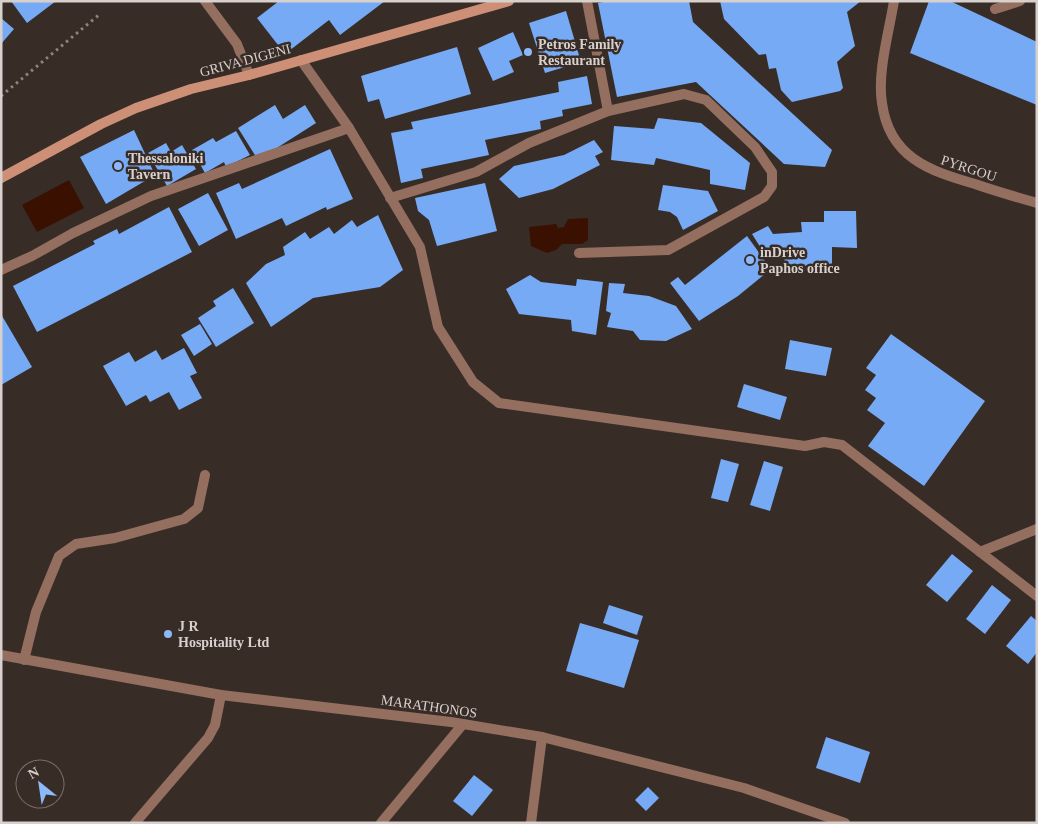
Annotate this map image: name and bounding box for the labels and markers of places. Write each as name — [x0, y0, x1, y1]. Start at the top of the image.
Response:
place label: Petros Family Restaurant — [538, 37, 621, 68]
marker: Petros Family Restaurant — [522, 46, 534, 58]
place label: Thessaloniki Tavern — [128, 151, 204, 182]
marker: Thessaloniki Tavern — [112, 160, 124, 172]
place label: inDrive Paphos office — [760, 245, 840, 276]
marker: inDrive Paphos office — [744, 254, 756, 266]
place label: J R Hospitality Ltd — [178, 619, 270, 650]
marker: J R Hospitality Ltd — [162, 628, 174, 640]

